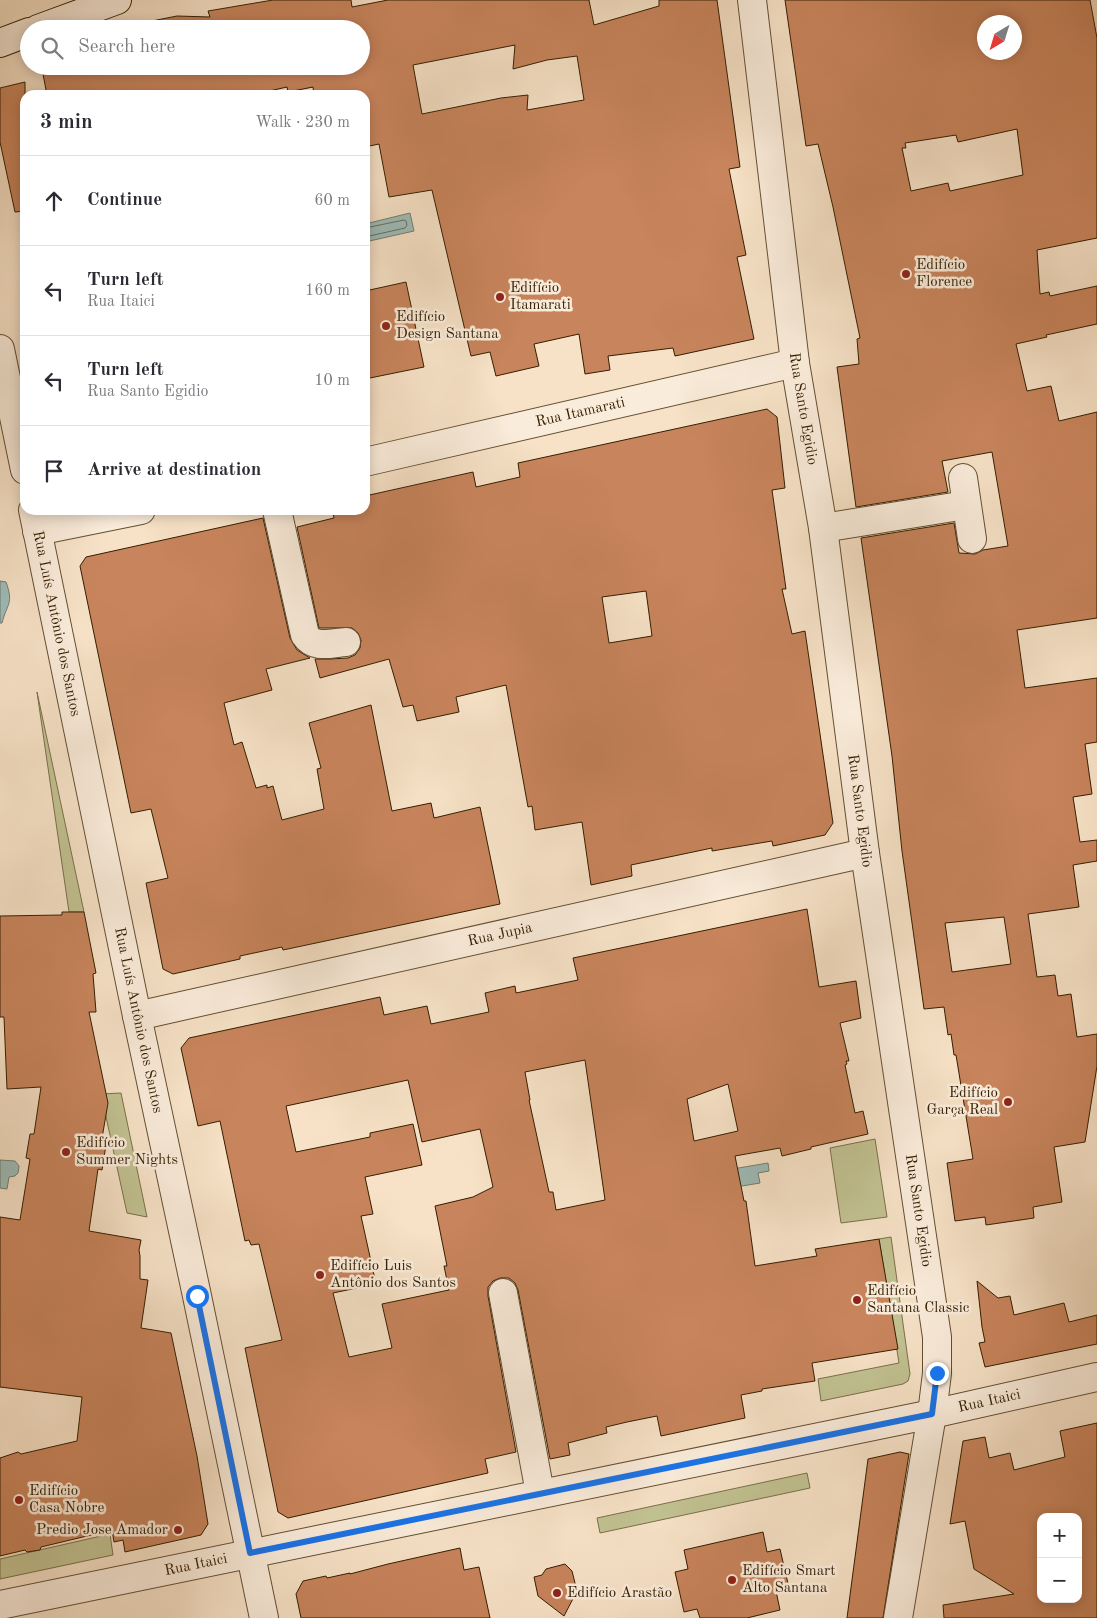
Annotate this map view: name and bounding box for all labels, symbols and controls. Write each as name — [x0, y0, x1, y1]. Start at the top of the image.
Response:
north arrow — [977, 15, 1022, 60]
search box — [20, 20, 370, 75]
icon: search — [38, 34, 66, 62]
text: Search here — [78, 38, 175, 57]
text: 3 min — [40, 112, 93, 133]
text: Walk · 230 m — [255, 115, 350, 131]
icon: ahead — [40, 187, 68, 215]
text: Continue — [87, 191, 162, 210]
text: 60 m — [314, 193, 350, 209]
place label: Edifício Florence — [916, 258, 972, 290]
marker: Edifício Florence — [900, 268, 912, 280]
text: Turn left — [87, 271, 164, 290]
icon: left — [40, 277, 68, 305]
place label: Edifício Itamarati — [510, 281, 571, 313]
text: 160 m — [305, 283, 350, 299]
marker: Edifício Itamarati — [494, 291, 506, 303]
text: Rua Itaici — [87, 294, 155, 310]
place label: Edifício Design Santana — [396, 310, 499, 342]
marker: Edifício Design Santana — [380, 320, 392, 332]
street label: Rua Santo Egidio — [786, 352, 820, 466]
text: Turn left — [87, 361, 164, 380]
icon: left — [40, 367, 68, 395]
text: 10 m — [314, 373, 350, 389]
text: Rua Santo Egidio — [87, 384, 208, 400]
street label: Rua Itamarati — [534, 395, 627, 430]
icon: arrive — [40, 457, 68, 485]
text: Arrive at destination — [87, 461, 261, 480]
street label: Rua Luís Antônio dos Santos — [30, 529, 83, 718]
street label: Rua Santo Egidio — [845, 753, 875, 868]
street label: Rua Jupia — [466, 920, 534, 949]
street label: Rua Luís Antônio dos Santos — [111, 926, 165, 1115]
place label: Edifício Garça Real — [926, 1086, 998, 1118]
marker: Edifício Garça Real — [1002, 1096, 1014, 1108]
place label: Edifício Summer Nights — [76, 1136, 178, 1168]
marker: Edifício Summer Nights — [60, 1146, 72, 1158]
street label: Rua Santo Egidio — [902, 1153, 934, 1268]
place label: Edifício Luis Antônio dos Santos — [330, 1259, 456, 1291]
marker: Edifício Luis Antônio dos Santos — [314, 1269, 326, 1281]
place label: Edifício Santana Classic — [867, 1284, 970, 1316]
route start — [186, 1285, 209, 1308]
marker: Edifício Santana Classic — [851, 1294, 863, 1306]
route end — [926, 1362, 949, 1385]
street label: Rua Itaici — [957, 1387, 1022, 1415]
place label: Edifício Casa Nobre — [29, 1484, 104, 1516]
marker: Edifício Casa Nobre — [13, 1494, 25, 1506]
map controls — [1037, 1513, 1082, 1603]
button: + — [1037, 1513, 1082, 1558]
place label: Predio Jose Amador — [36, 1523, 168, 1538]
marker: Predio Jose Amador — [172, 1524, 184, 1536]
street label: Rua Itaici — [163, 1551, 229, 1579]
button: − — [1037, 1558, 1082, 1603]
place label: Edifício Smart Alto Santana — [742, 1564, 835, 1596]
marker: Edifício Smart Alto Santana — [726, 1574, 738, 1586]
place label: Edifício Arastão — [567, 1586, 672, 1601]
marker: Edifício Arastão — [551, 1587, 563, 1599]

